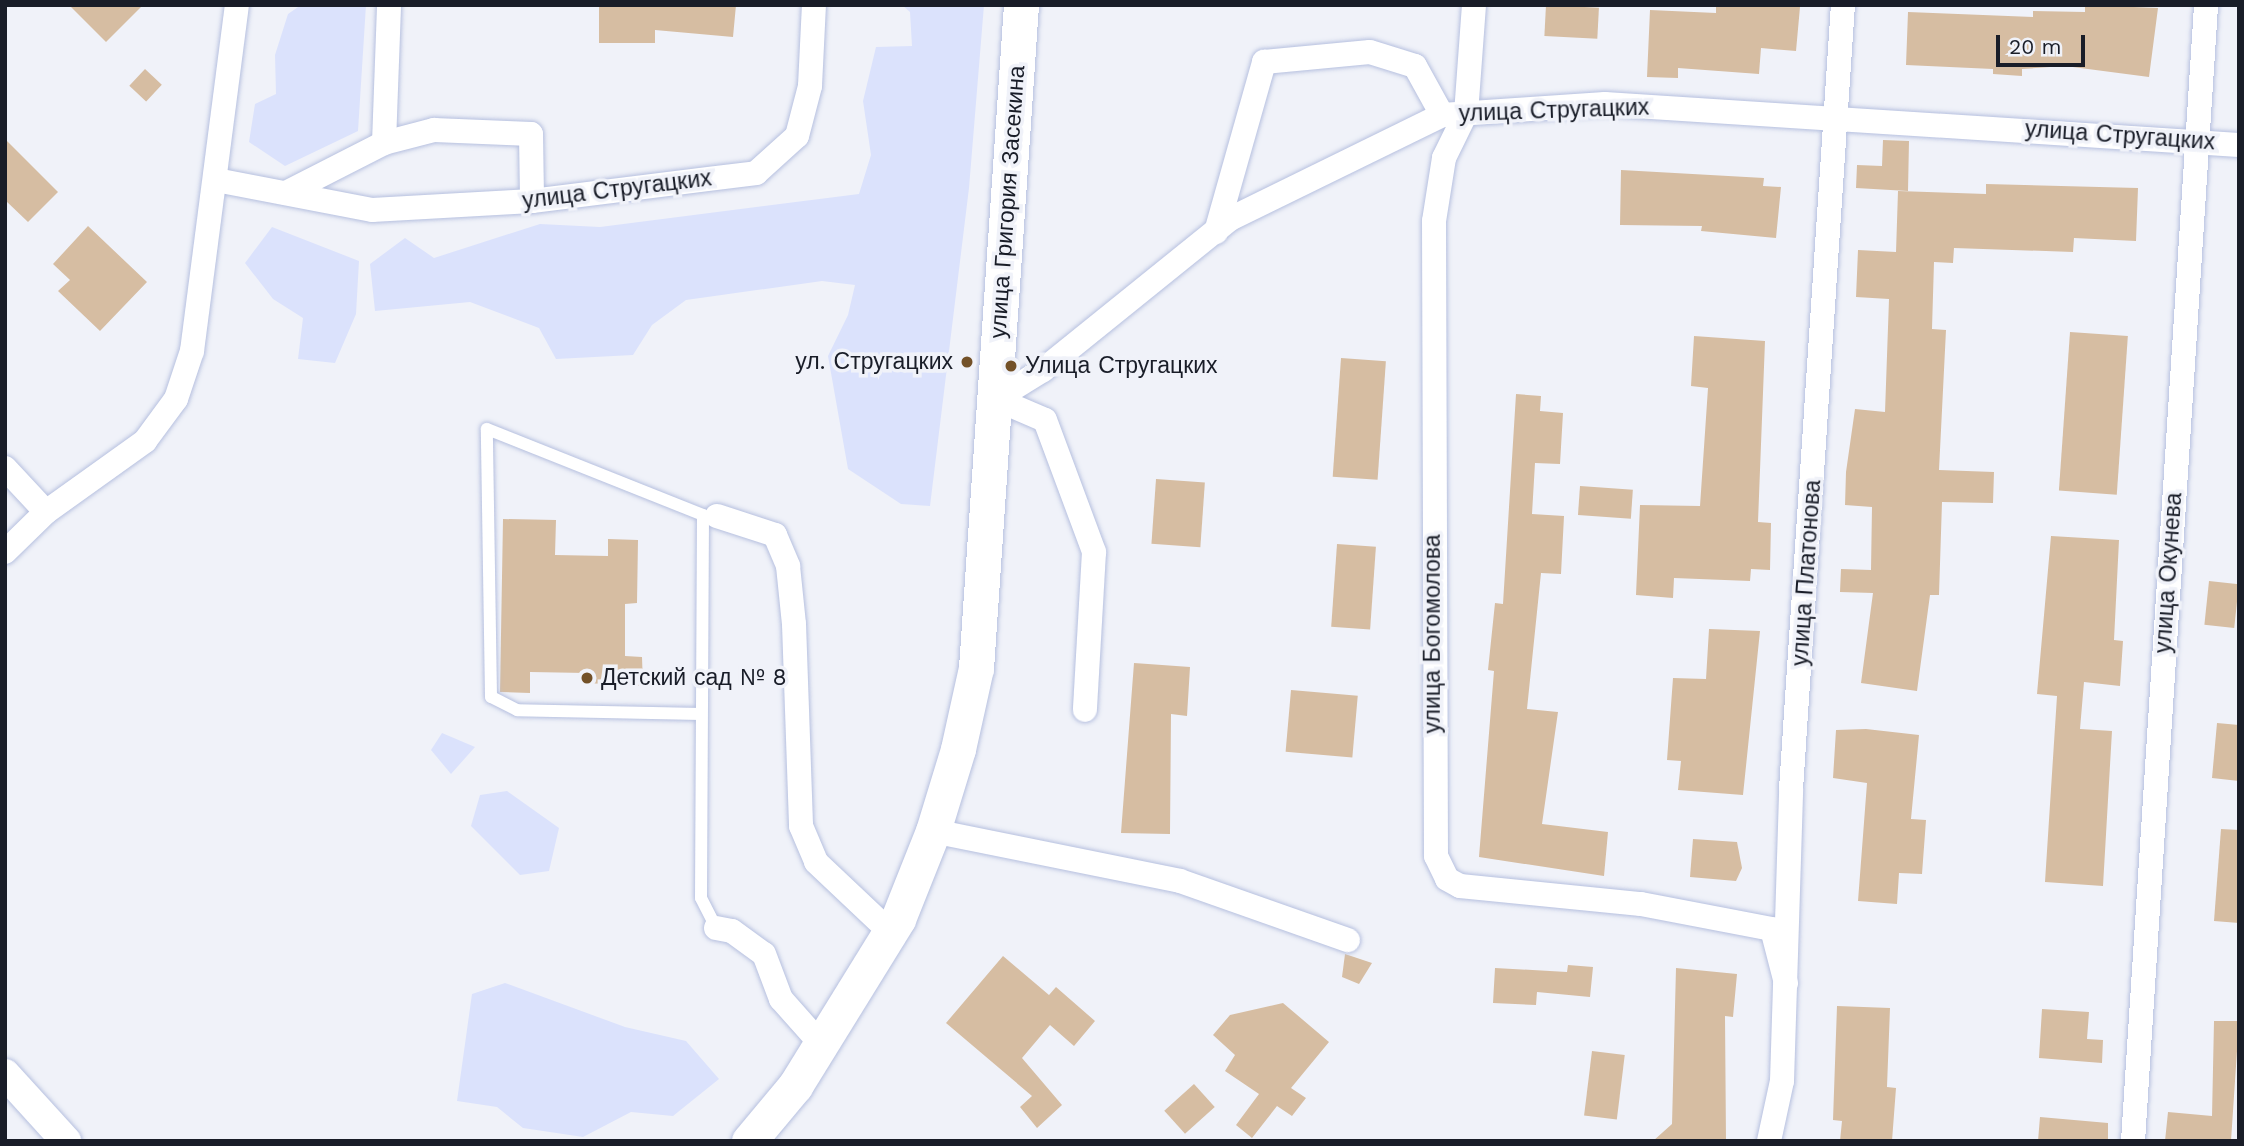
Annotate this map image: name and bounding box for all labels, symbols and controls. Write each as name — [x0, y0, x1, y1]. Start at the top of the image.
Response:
scale bar — [1999, 21, 2088, 65]
text: 20 m — [2009, 34, 2061, 59]
street label: улица Григория Засекина — [985, 64, 1031, 340]
street label: улица Стругацких — [1458, 94, 1650, 128]
street label: улица Стругацких — [2024, 116, 2216, 156]
street label: улица Стругацких — [521, 165, 713, 215]
place label: ул. Стругацких — [795, 348, 953, 376]
place label: Улица Стругацких — [1025, 352, 1218, 380]
marker: ул. Стругацких — [959, 354, 975, 370]
marker: Улица Стругацких — [1003, 358, 1019, 374]
street label: улица Платонова — [1787, 479, 1827, 667]
street label: улица Окунева — [2150, 492, 2188, 654]
street label: улица Богомолова — [1419, 535, 1447, 733]
place label: Детский сад № 8 — [601, 664, 787, 692]
marker: Детский сад № 8 — [579, 670, 595, 686]

